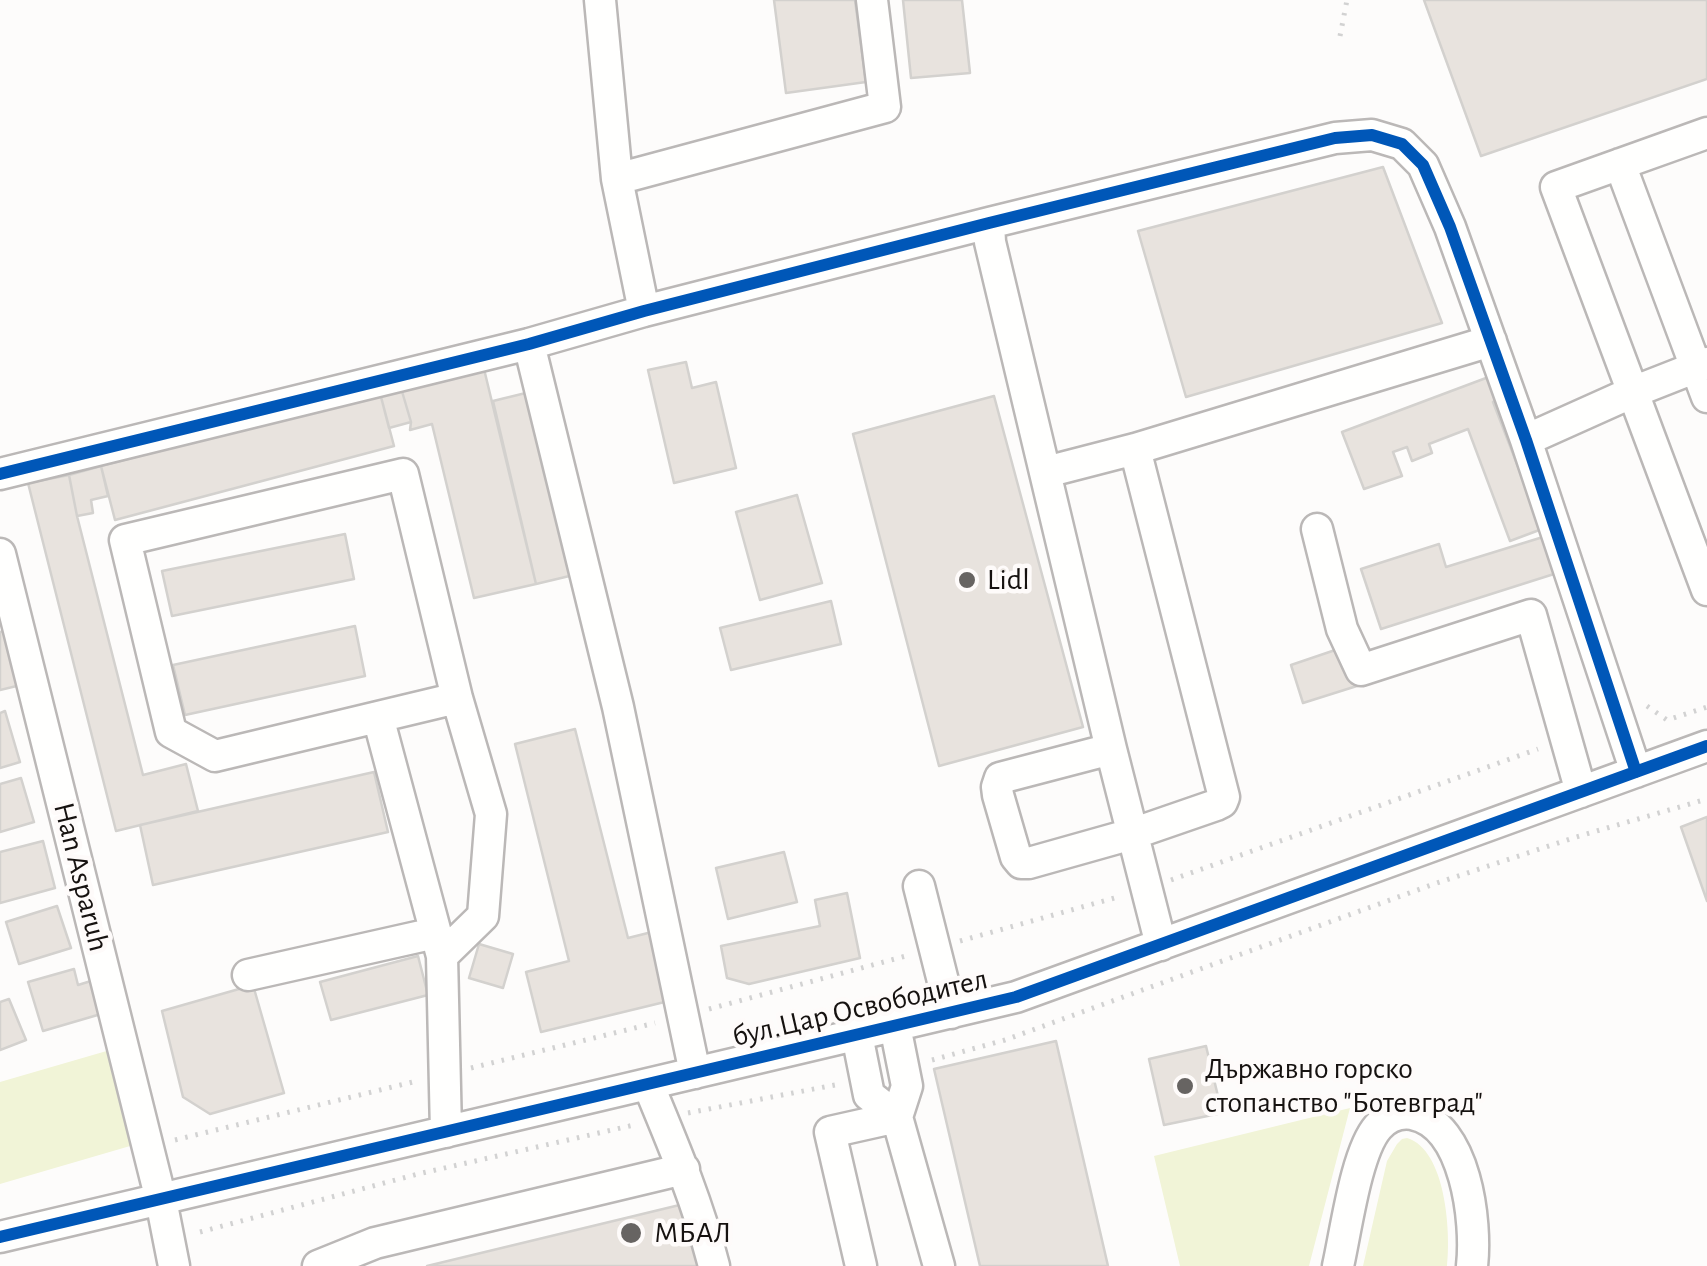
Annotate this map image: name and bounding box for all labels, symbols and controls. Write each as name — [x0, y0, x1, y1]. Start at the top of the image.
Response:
place label: Lidl — [987, 562, 1030, 598]
marker: Lidl — [956, 569, 978, 591]
street label: Han Asparuh — [45, 799, 117, 955]
street label: бул.Цар Освободител — [729, 961, 991, 1055]
place label: Държавно горско стопанство "Ботевград" — [1205, 1051, 1483, 1122]
marker: Държавно горско стопанство "Ботевград" — [1174, 1075, 1196, 1097]
place label: МБАЛ — [654, 1215, 731, 1251]
marker: МБАЛ — [618, 1220, 644, 1246]

